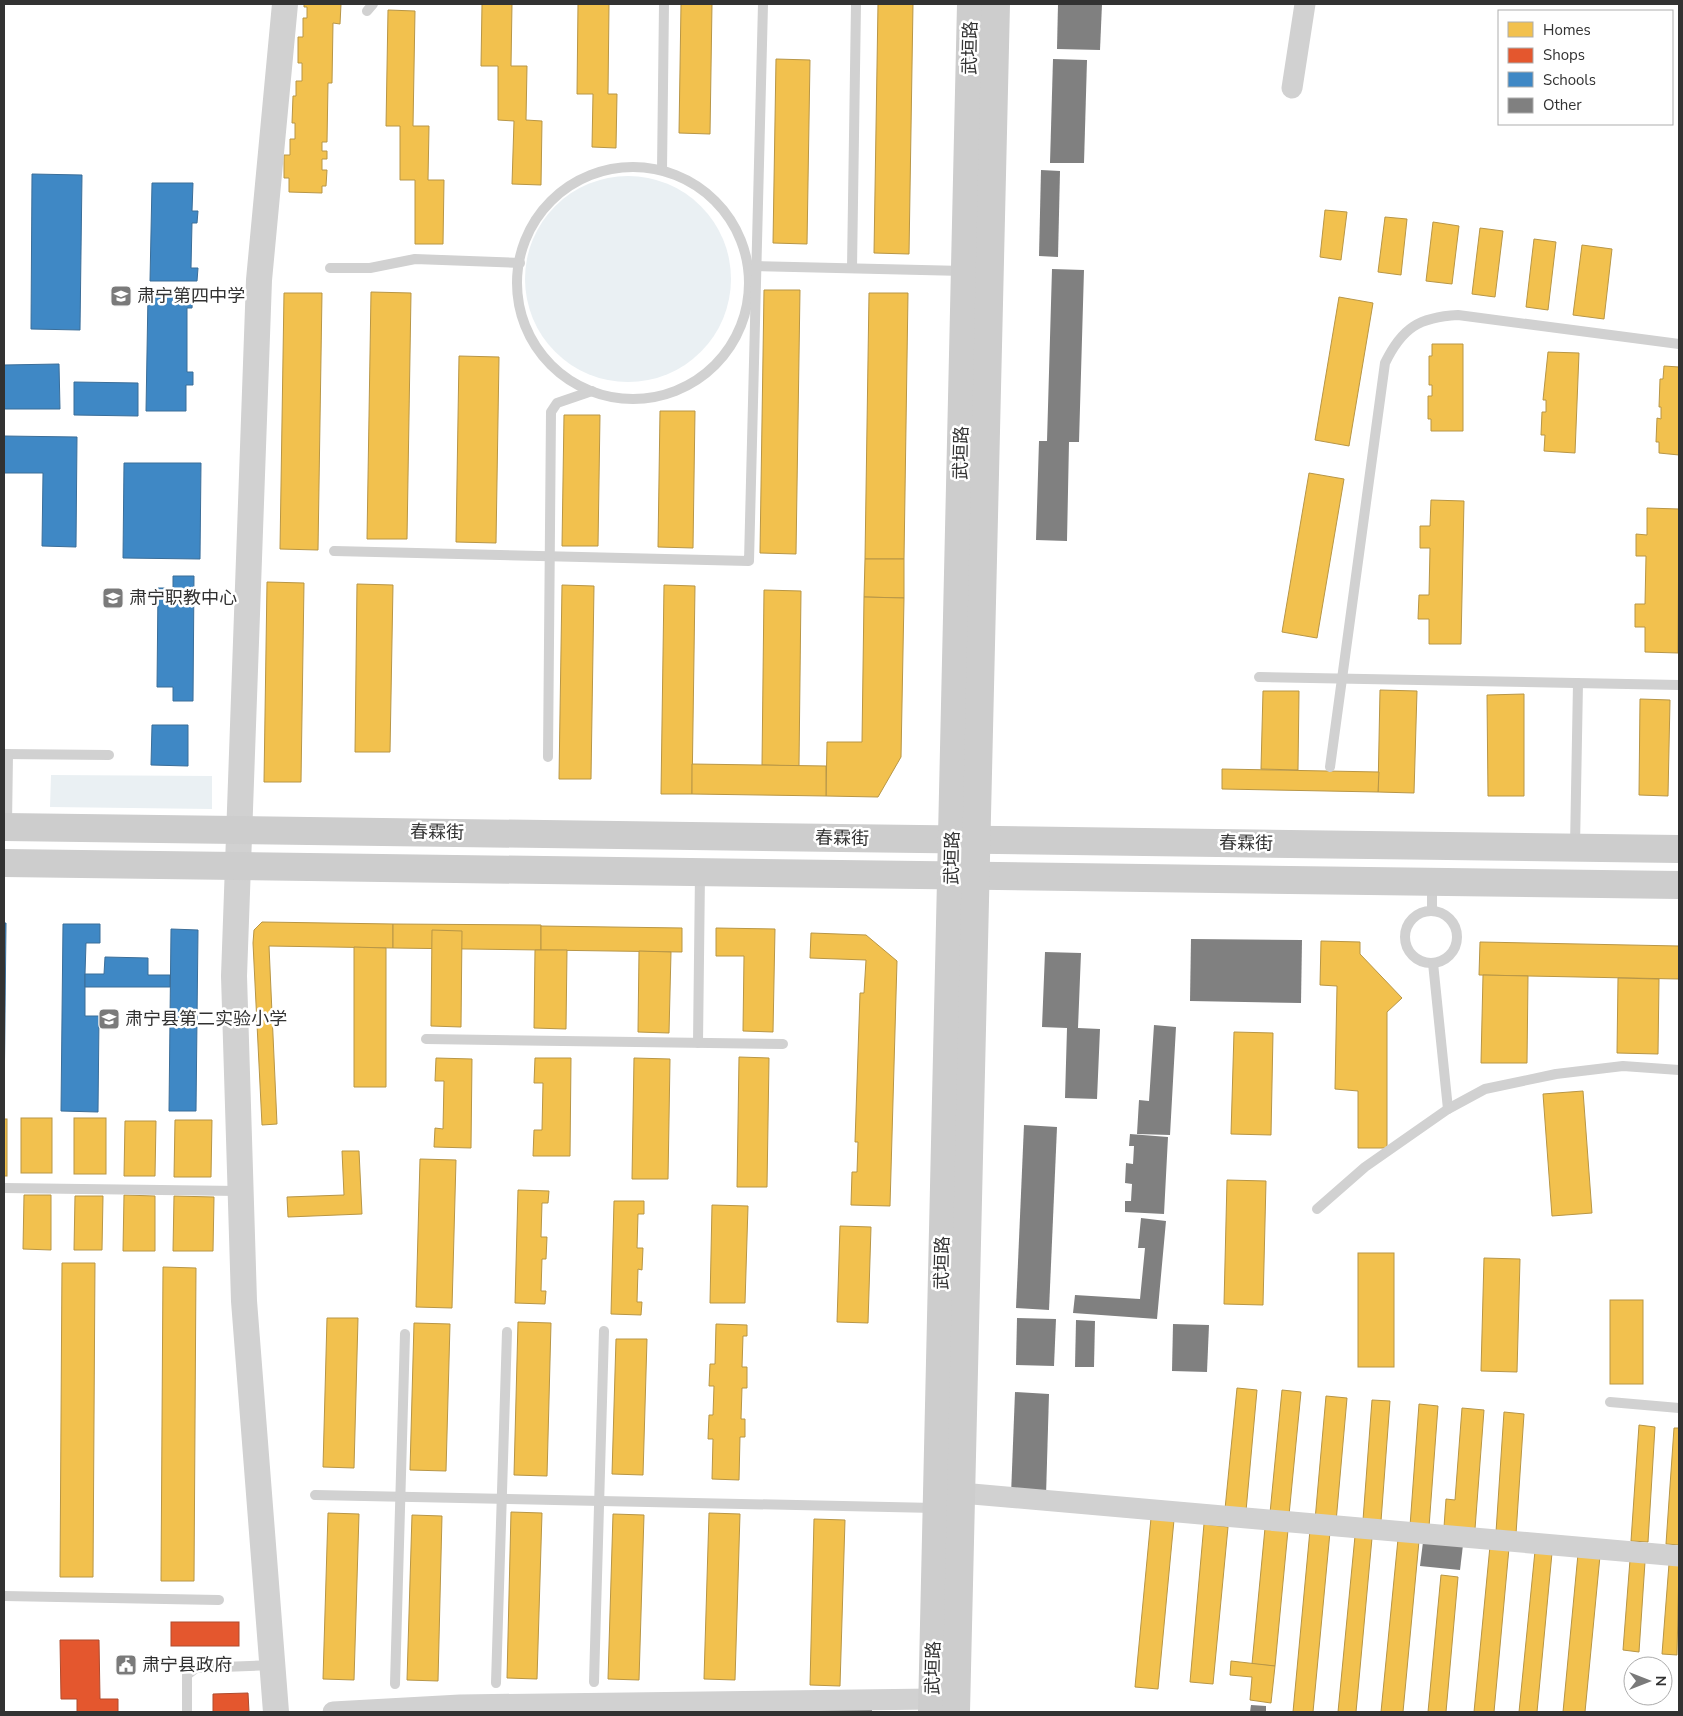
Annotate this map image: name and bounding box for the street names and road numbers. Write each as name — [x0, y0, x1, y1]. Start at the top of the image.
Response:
street label: 武垣路 — [958, 21, 982, 75]
street label: 武垣路 — [949, 426, 973, 480]
street label: 春霖街 — [410, 820, 464, 844]
street label: 春霖街 — [815, 826, 869, 850]
street label: 武垣路 — [940, 831, 964, 885]
street label: 春霖街 — [1219, 831, 1273, 855]
street label: 武垣路 — [930, 1236, 954, 1290]
street label: 武垣路 — [921, 1641, 945, 1695]

